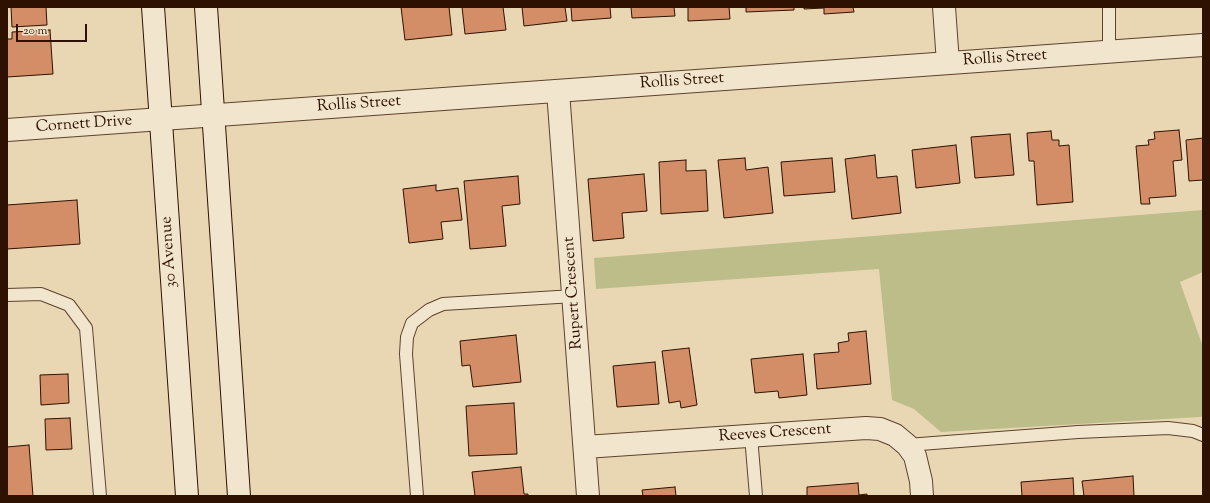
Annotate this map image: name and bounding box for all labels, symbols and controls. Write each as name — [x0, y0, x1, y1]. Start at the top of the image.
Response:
scale bar — [18, 16, 89, 42]
text: 20 m — [23, 22, 47, 40]
street label: Rollis Street — [962, 46, 1048, 72]
street label: Rollis Street — [639, 69, 725, 95]
street label: Rollis Street — [316, 92, 402, 118]
street label: Cornett Drive — [35, 112, 133, 138]
street label: 30 Avenue — [158, 216, 182, 288]
street label: Rupert Crescent — [560, 236, 588, 350]
street label: Reeves Crescent — [718, 420, 832, 448]

